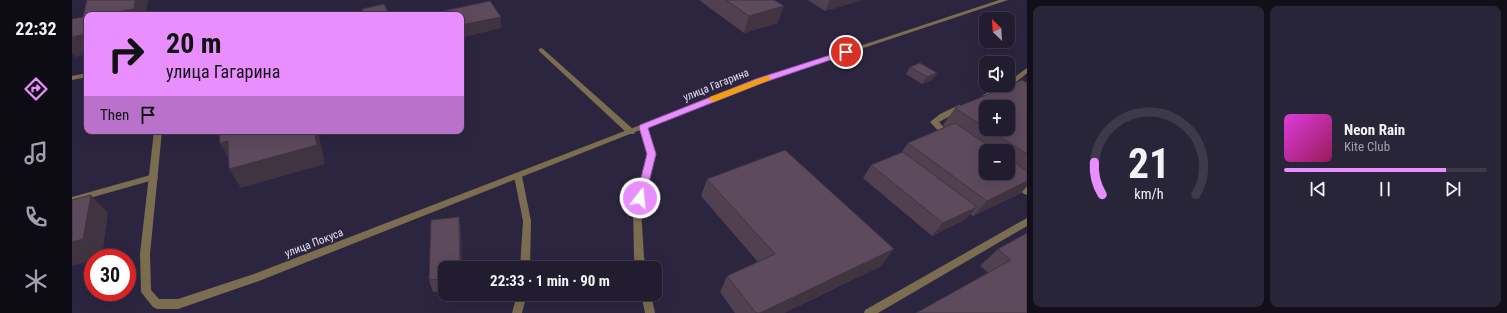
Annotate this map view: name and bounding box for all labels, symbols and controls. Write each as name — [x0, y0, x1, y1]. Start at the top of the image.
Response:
north arrow — [979, 12, 1015, 48]
map controls — [979, 12, 1015, 180]
text: 22:32 — [15, 18, 57, 39]
text: 20 m — [166, 27, 222, 60]
icon: right — [100, 28, 152, 80]
pin — [829, 35, 863, 69]
icon: arrive — [835, 41, 857, 63]
button: sound — [979, 56, 1015, 92]
text: улица Гагарина — [166, 61, 280, 82]
street label: улица Гагарина — [681, 66, 751, 104]
icon: directions — [22, 75, 50, 103]
button: + — [979, 100, 1015, 136]
icon: arrive — [137, 104, 159, 126]
text: Then — [100, 106, 129, 124]
text: Neon Rain — [1344, 121, 1405, 139]
text: 21 — [1127, 138, 1170, 187]
icon: music — [22, 139, 50, 167]
text: Kite Club — [1344, 139, 1390, 154]
button: − — [979, 144, 1015, 180]
position arrow — [619, 177, 661, 219]
icon: previous — [1307, 178, 1329, 200]
icon: pause — [1374, 178, 1396, 200]
icon: next — [1442, 178, 1464, 200]
text: km/h — [1134, 185, 1163, 201]
icon: phone — [22, 203, 50, 231]
street label: улица Покуса — [283, 226, 345, 260]
speed limit sign: 30 — [84, 249, 136, 301]
icon: climate — [22, 267, 50, 295]
text: 22:33 · 1 min · 90 m — [490, 272, 610, 290]

